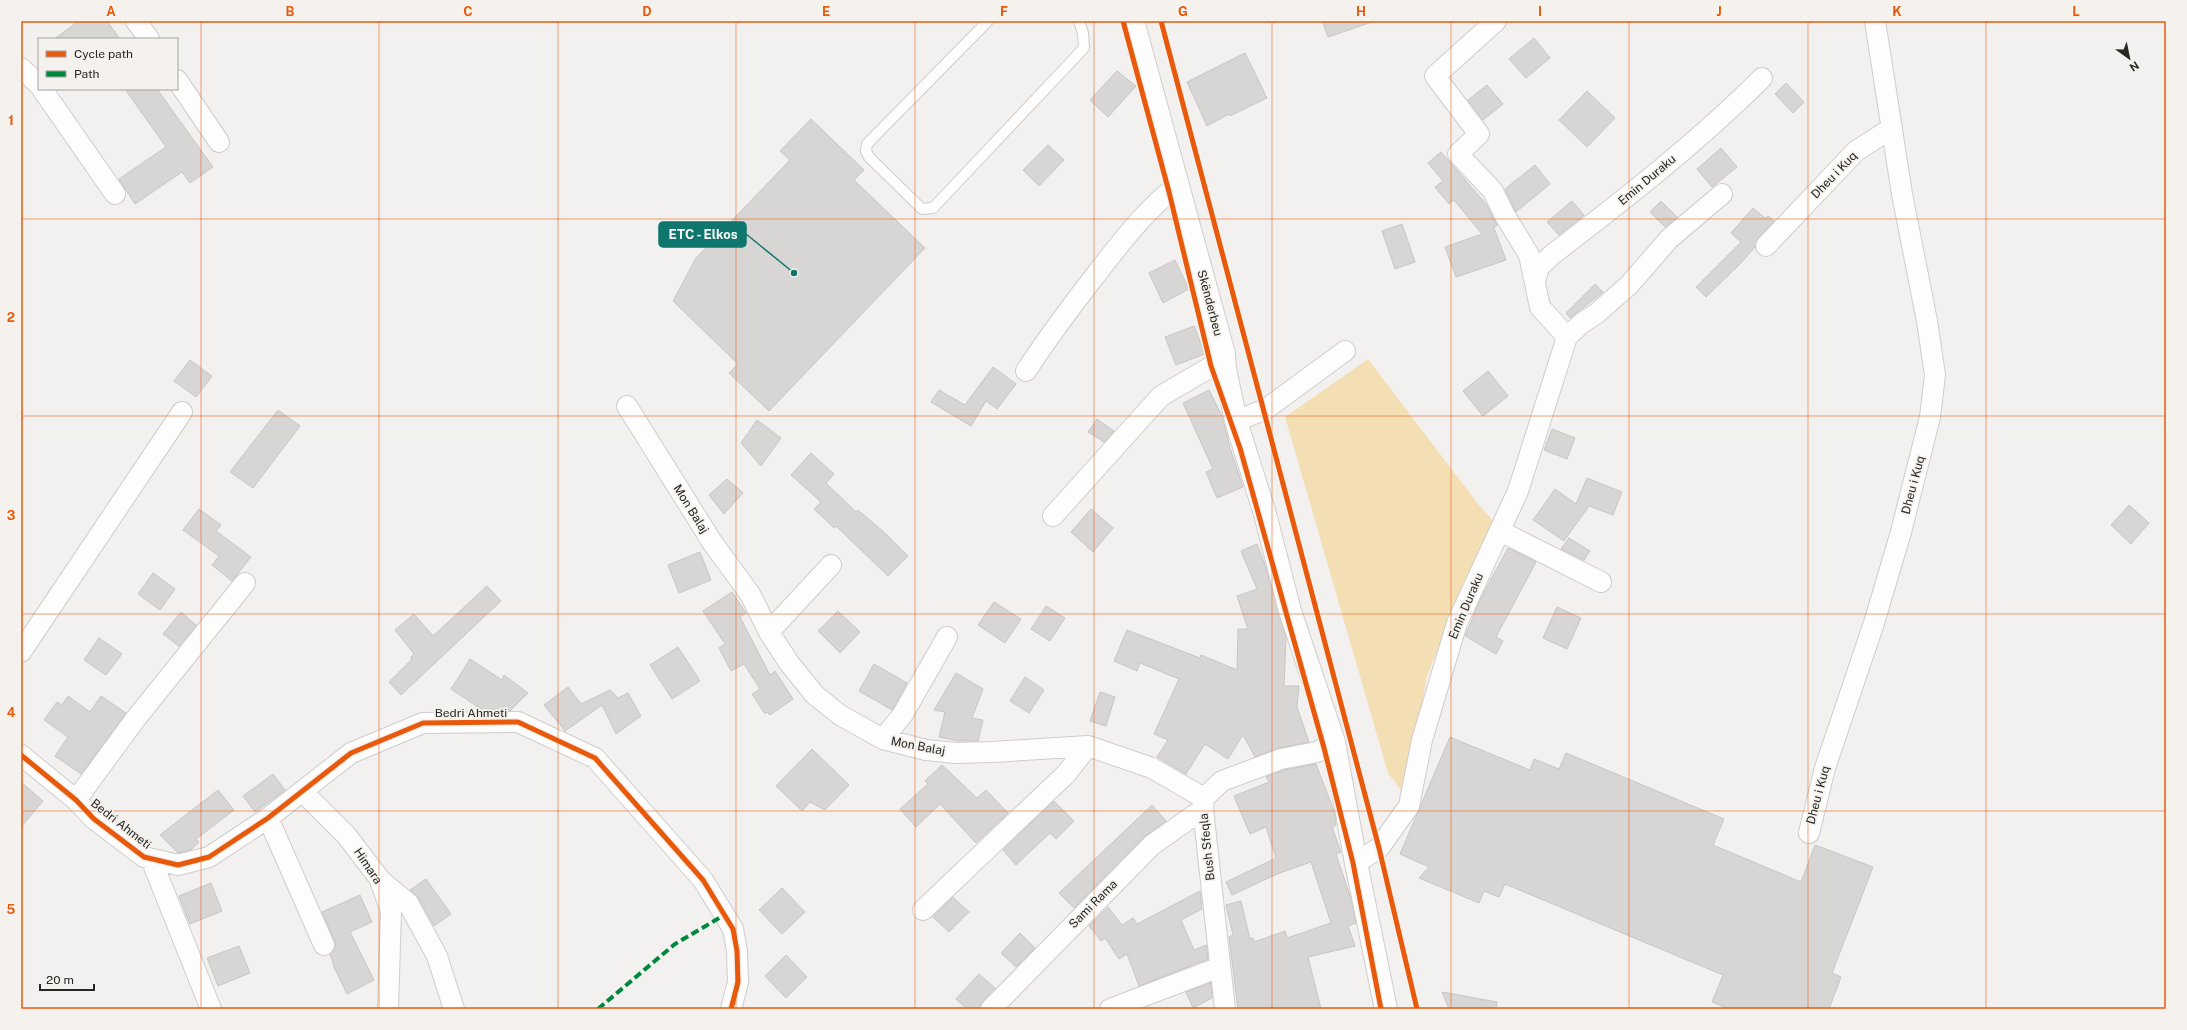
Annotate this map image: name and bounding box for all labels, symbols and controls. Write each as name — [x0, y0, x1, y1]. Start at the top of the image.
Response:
text: A — [106, 4, 116, 19]
text: B — [286, 4, 295, 19]
text: C — [463, 4, 473, 19]
text: D — [642, 4, 652, 19]
text: E — [822, 4, 830, 19]
text: F — [1000, 4, 1008, 19]
text: G — [1178, 4, 1188, 19]
text: H — [1356, 4, 1366, 19]
text: I — [1538, 4, 1542, 19]
text: J — [1716, 4, 1722, 19]
text: K — [1892, 4, 1902, 19]
text: L — [2072, 4, 2080, 19]
legend — [38, 38, 178, 90]
north arrow — [2109, 38, 2149, 78]
text: Cycle path — [74, 47, 133, 61]
text: N — [2128, 59, 2141, 74]
text: Path — [74, 67, 100, 81]
text: 1 — [8, 113, 14, 128]
street label: Dheu i Kuq — [1808, 149, 1860, 201]
street label: Emin Duraku — [1615, 152, 1679, 208]
callout: ETC - Elkos — [659, 222, 746, 247]
text: ETC - Elkos — [668, 227, 738, 242]
street label: Skënderbeu — [1194, 268, 1226, 338]
text: 2 — [7, 310, 15, 325]
street label: Dheu i Kuq — [1899, 454, 1927, 516]
street label: Mon Balaj — [670, 482, 712, 536]
text: 3 — [7, 508, 16, 523]
street label: Emin Duraku — [1446, 571, 1486, 641]
text: 4 — [7, 705, 16, 720]
street label: Bedri Ahmeti — [435, 706, 507, 720]
street label: Mon Balaj — [890, 734, 946, 758]
street label: Dheu i Kuq — [1804, 764, 1832, 826]
street label: Bedri Ahmeti — [88, 796, 154, 852]
street label: Bush Sfeqla — [1196, 813, 1218, 881]
street label: Himara — [351, 845, 385, 887]
street label: Sami Rama — [1066, 877, 1120, 931]
text: 5 — [7, 902, 16, 917]
scale bar — [40, 966, 94, 992]
text: 20 m — [46, 973, 74, 987]

